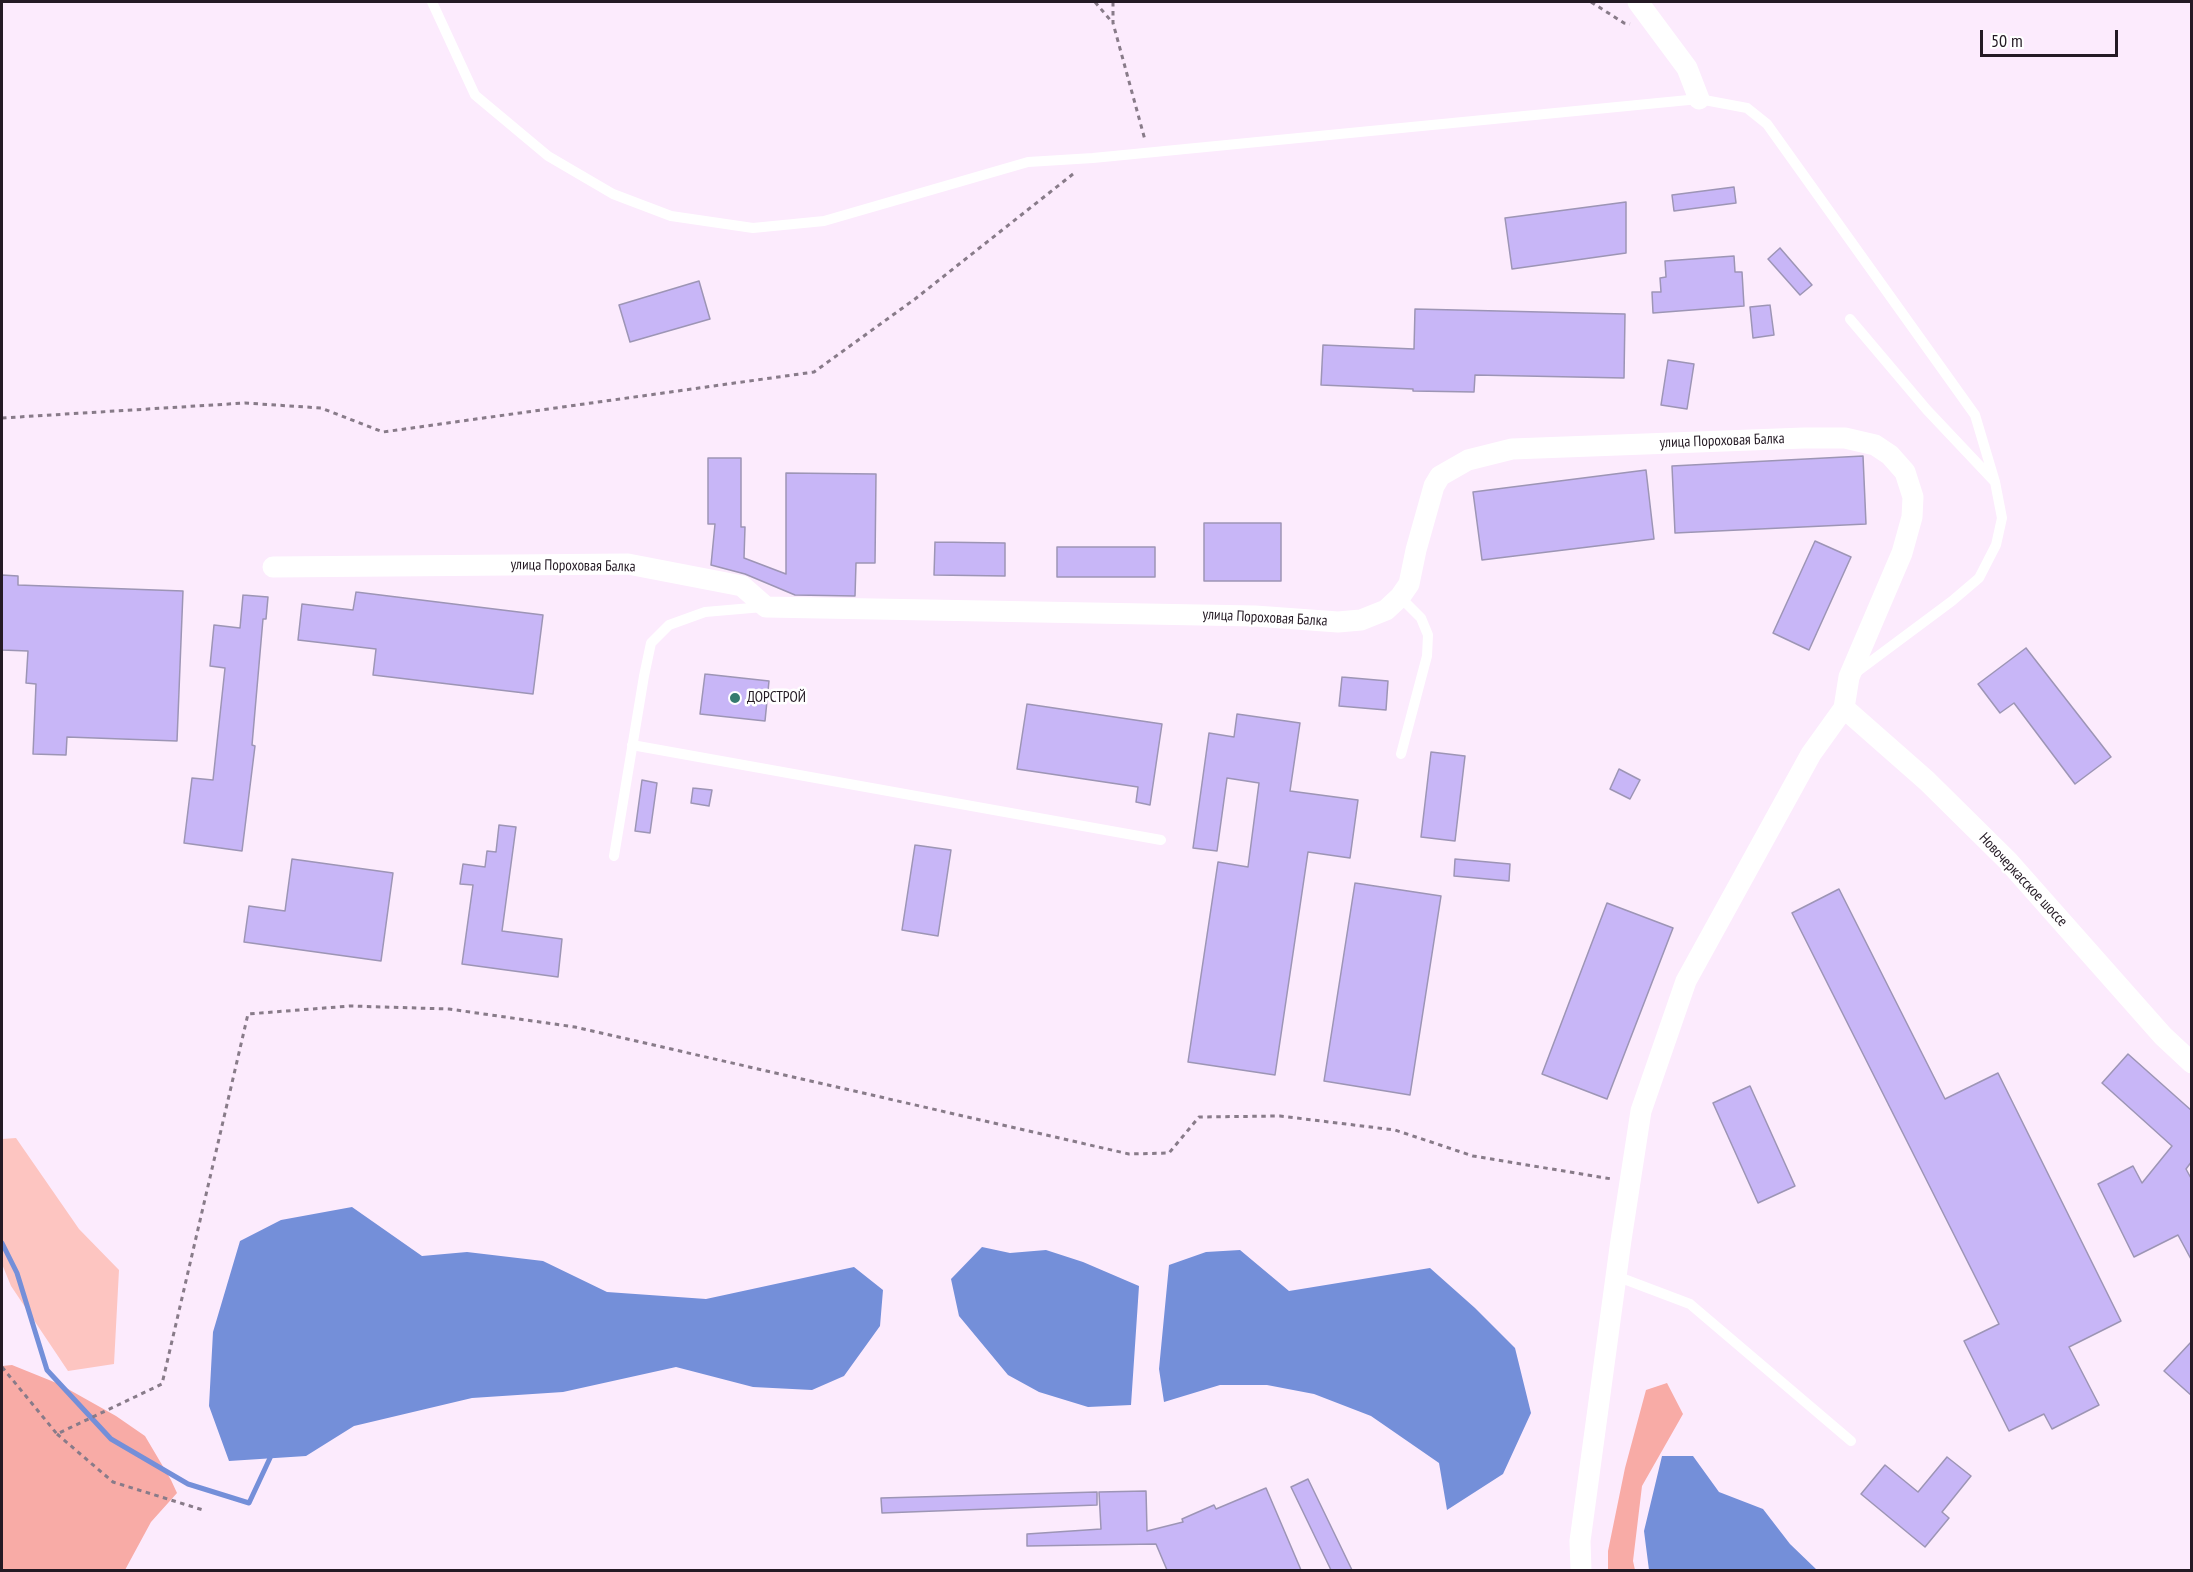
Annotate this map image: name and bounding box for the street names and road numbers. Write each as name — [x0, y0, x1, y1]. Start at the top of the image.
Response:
street label: улица Пороховая Балка — [1659, 430, 1785, 452]
street label: улица Пороховая Балка — [510, 556, 636, 576]
street label: улица Пороховая Балка — [1202, 606, 1328, 630]
street label: Новочеркасское шоссе — [1975, 830, 2071, 930]

